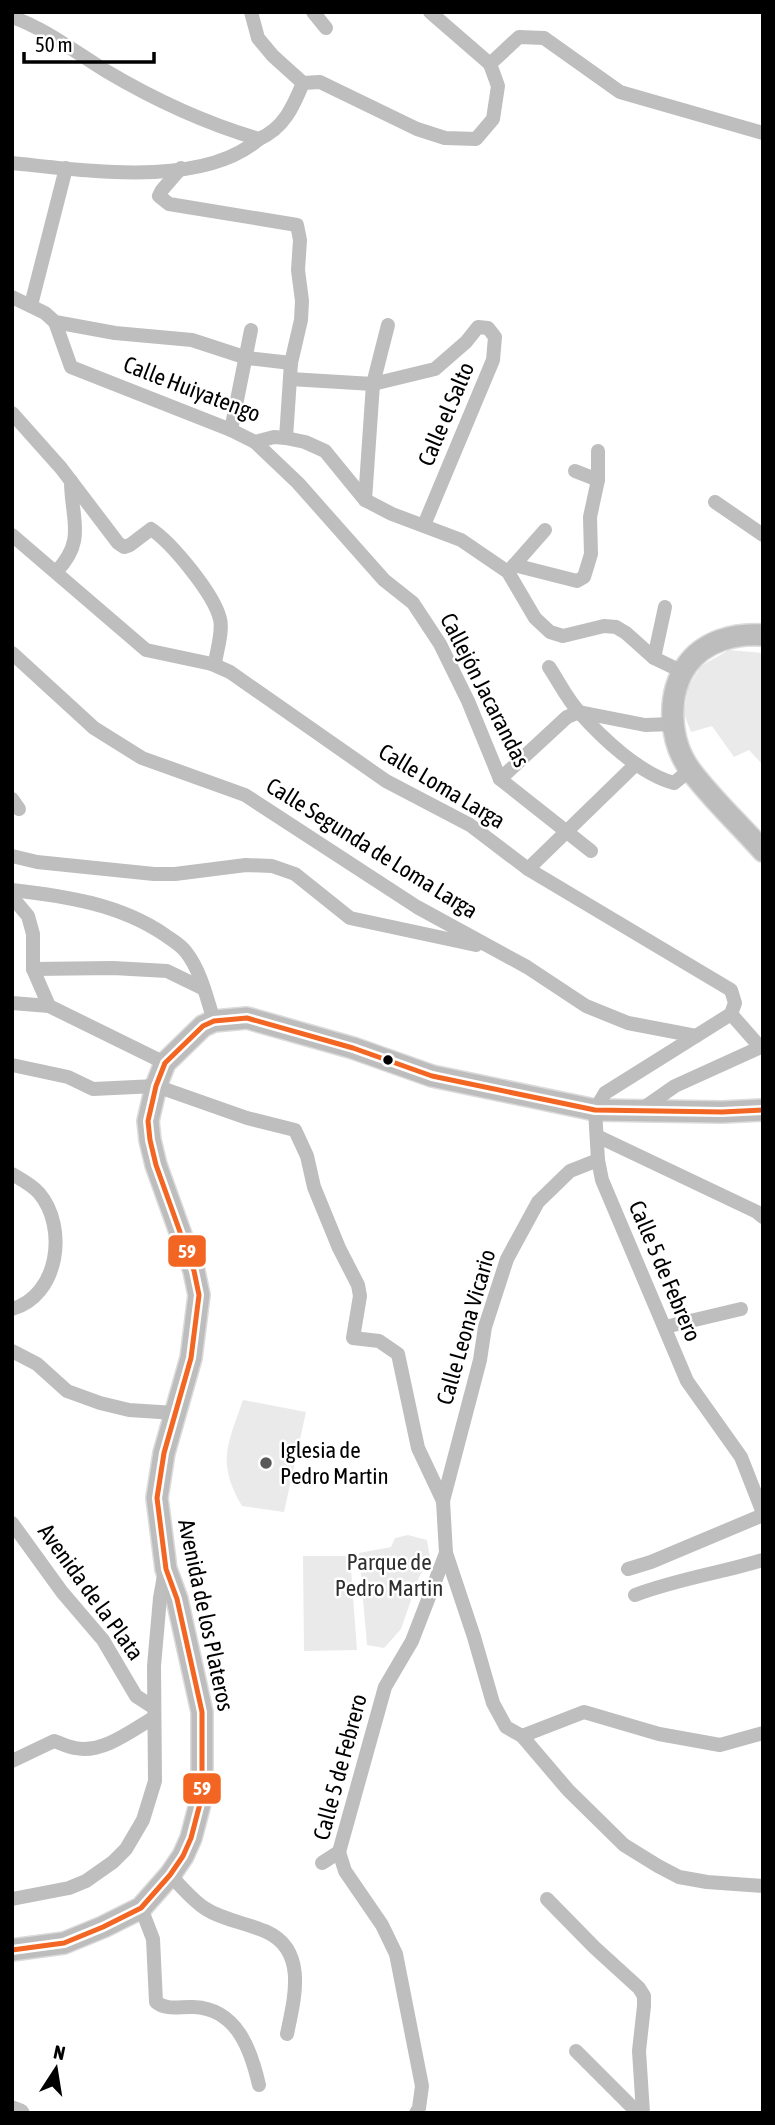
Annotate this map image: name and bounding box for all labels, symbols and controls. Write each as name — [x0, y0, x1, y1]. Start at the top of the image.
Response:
scale bar — [24, 21, 154, 65]
text: 50 m — [35, 32, 73, 56]
street label: Calle Huiyatengo — [120, 351, 264, 427]
street label: Calle el Salto — [413, 358, 479, 470]
street label: Callejón Jacarandas — [435, 609, 535, 771]
street label: Calle Loma Larga — [374, 738, 510, 834]
street label: Calle Segunda de Loma Larga — [262, 772, 482, 924]
unlabelled marker — [381, 1053, 395, 1067]
street label: Calle 5 de Febrero — [624, 1197, 706, 1345]
line badge: 59 — [167, 1234, 207, 1268]
text: 59 — [178, 1240, 196, 1262]
street label: Calle Leona Vicario — [431, 1246, 501, 1408]
place label: Iglesia de Pedro Martin — [280, 1437, 389, 1489]
marker: Iglesia de Pedro Martin — [258, 1455, 274, 1471]
street label: Avenida de los Plateros — [173, 1517, 239, 1713]
street label: Avenida de la Plata — [33, 1519, 149, 1665]
park label: Parque de Pedro Martin — [335, 1549, 443, 1601]
street label: Calle 5 de Febrero — [308, 1691, 372, 1843]
line badge: 59 — [182, 1772, 222, 1805]
text: 59 — [193, 1777, 211, 1799]
north arrow — [21, 2034, 91, 2104]
text: N — [52, 2040, 67, 2064]

